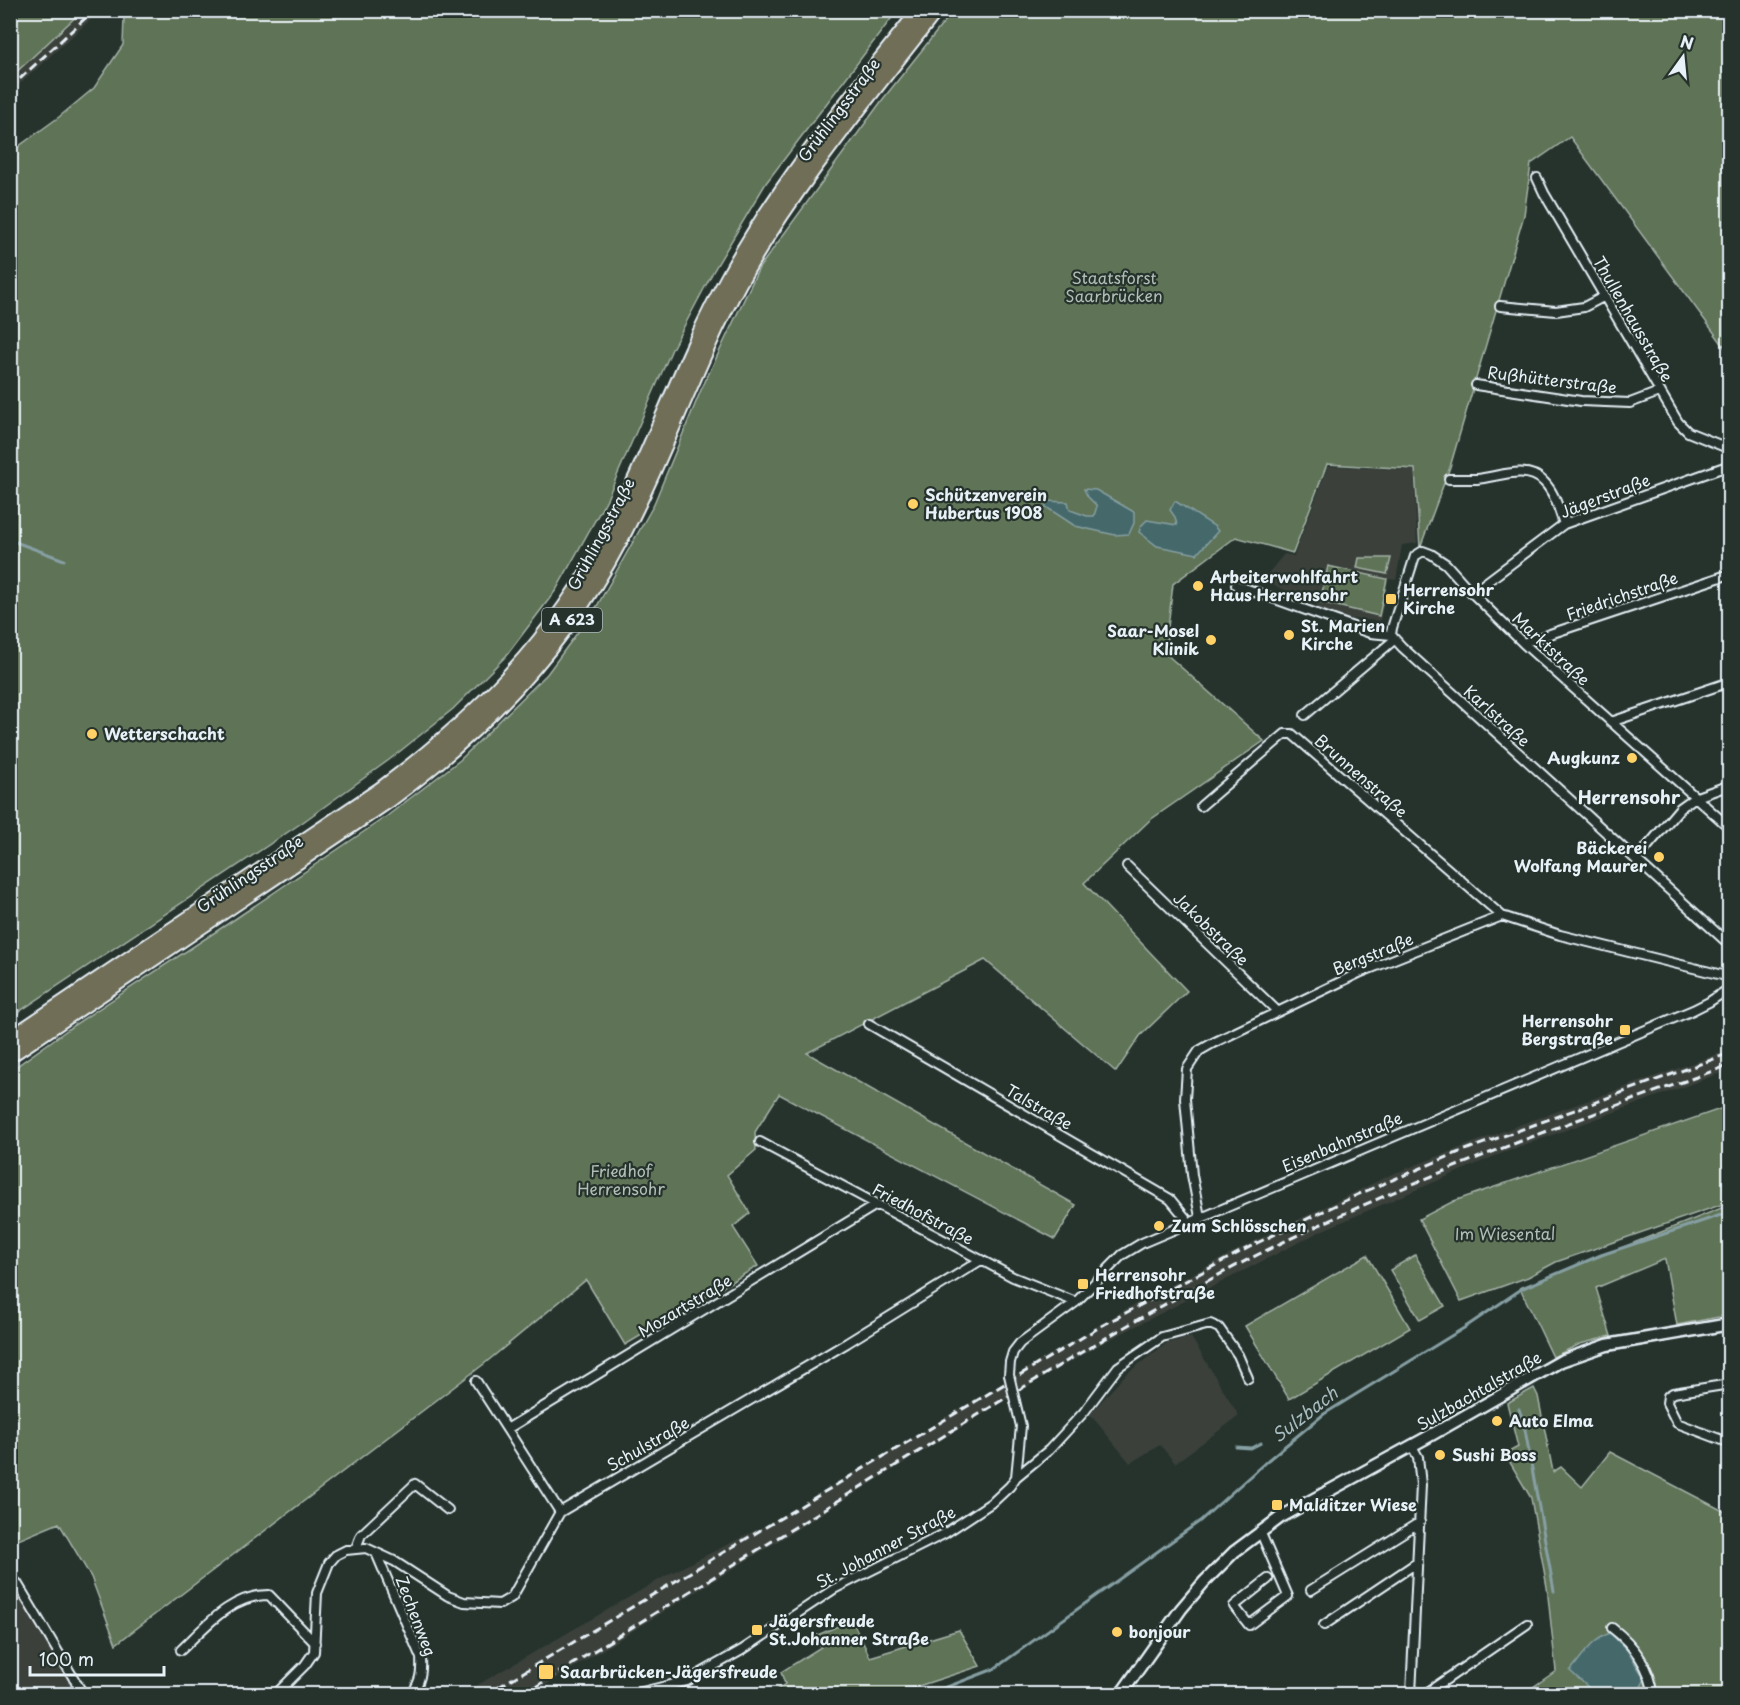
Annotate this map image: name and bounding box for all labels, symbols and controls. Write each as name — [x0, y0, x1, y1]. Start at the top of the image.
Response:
north arrow — [1653, 27, 1713, 87]
text: N — [1678, 28, 1696, 55]
street label: Grühlingsstraße — [791, 53, 885, 166]
street label: Thullenhausstraße — [1588, 251, 1680, 386]
park label: Staatsforst Saarbrücken — [1065, 265, 1163, 307]
street label: Rußhütterstraße — [1486, 359, 1618, 399]
street label: Jägerstraße — [1556, 467, 1653, 523]
street label: Grühlingsstraße — [560, 473, 640, 594]
place label: Schützenverein Hubertus 1908 — [925, 482, 1047, 524]
marker: Schützenverein Hubertus 1908 — [906, 497, 920, 511]
place label: Arbeiterwohlfahrt Haus Herrensohr — [1209, 564, 1358, 606]
street label: Friedrichstraße — [1563, 565, 1681, 625]
place label: Herrensohr Kirche — [1403, 577, 1495, 619]
marker: Arbeiterwohlfahrt Haus Herrensohr — [1191, 579, 1205, 593]
marker: Herrensohr Kirche — [1384, 592, 1398, 606]
street label: Marktstraße — [1508, 606, 1596, 691]
road number: A 623 — [542, 608, 602, 632]
place label: St. Marien Kirche — [1301, 613, 1385, 655]
place label: Saar-Mosel Klinik — [1107, 618, 1199, 660]
marker: St. Marien Kirche — [1282, 628, 1296, 642]
marker: Saar-Mosel Klinik — [1204, 633, 1218, 647]
street label: Karlstraße — [1459, 679, 1536, 752]
place label: Wetterschacht — [104, 721, 225, 745]
marker: Wetterschacht — [85, 727, 99, 741]
street label: Brunnenstraße — [1310, 728, 1413, 822]
place label: Augkunz — [1547, 745, 1620, 769]
marker: Augkunz — [1625, 751, 1639, 765]
district label: Herrensohr — [1578, 783, 1681, 810]
street label: Grühlingsstraße — [191, 828, 308, 918]
place label: Bäckerei Wolfang Maurer — [1514, 835, 1648, 877]
marker: Bäckerei Wolfang Maurer — [1652, 850, 1666, 864]
street label: Jakobstraße — [1168, 886, 1255, 971]
street label: Bergstraße — [1329, 926, 1417, 980]
place label: Herrensohr Bergstraße — [1521, 1008, 1614, 1050]
marker: Herrensohr Bergstraße — [1618, 1023, 1632, 1037]
street label: Talstraße — [1002, 1077, 1077, 1135]
street label: Eisenbahnstraße — [1278, 1105, 1405, 1177]
park label: Friedhof Herrensohr — [577, 1158, 665, 1200]
street label: Friedhofstraße — [869, 1176, 978, 1250]
place label: Zum Schlösschen — [1171, 1213, 1306, 1237]
marker: Zum Schlösschen — [1152, 1219, 1166, 1233]
park label: Im Wiesental — [1455, 1221, 1555, 1245]
place label: Herrensohr Friedhofstraße — [1095, 1262, 1215, 1304]
street label: Mozartstraße — [633, 1268, 736, 1343]
marker: Herrensohr Friedhofstraße — [1076, 1277, 1090, 1291]
street label: Sulzbachtalstraße — [1412, 1345, 1545, 1436]
water label: Sulzbach — [1265, 1379, 1343, 1448]
place label: Auto Elma — [1509, 1408, 1594, 1432]
street label: Schulstraße — [602, 1410, 693, 1476]
marker: Auto Elma — [1490, 1414, 1504, 1428]
place label: Sushi Boss — [1452, 1442, 1536, 1466]
marker: Sushi Boss — [1433, 1448, 1447, 1462]
place label: Malditzer Wiese — [1289, 1492, 1417, 1516]
marker: Malditzer Wiese — [1270, 1498, 1284, 1512]
street label: St. Johanner Straße — [812, 1499, 959, 1593]
street label: Zechenweg — [391, 1572, 443, 1659]
place label: Jägersfreude St.Johanner Straße — [769, 1608, 929, 1650]
place label: bonjour — [1129, 1619, 1191, 1643]
marker: Jägersfreude St.Johanner Straße — [750, 1623, 764, 1637]
marker: bonjour — [1110, 1625, 1124, 1639]
scale bar — [30, 1639, 164, 1677]
text: 100 m — [39, 1645, 94, 1672]
place label: Saarbrücken-Jägersfreude — [560, 1659, 778, 1683]
marker: Saarbrücken-Jägersfreude — [537, 1663, 555, 1681]

